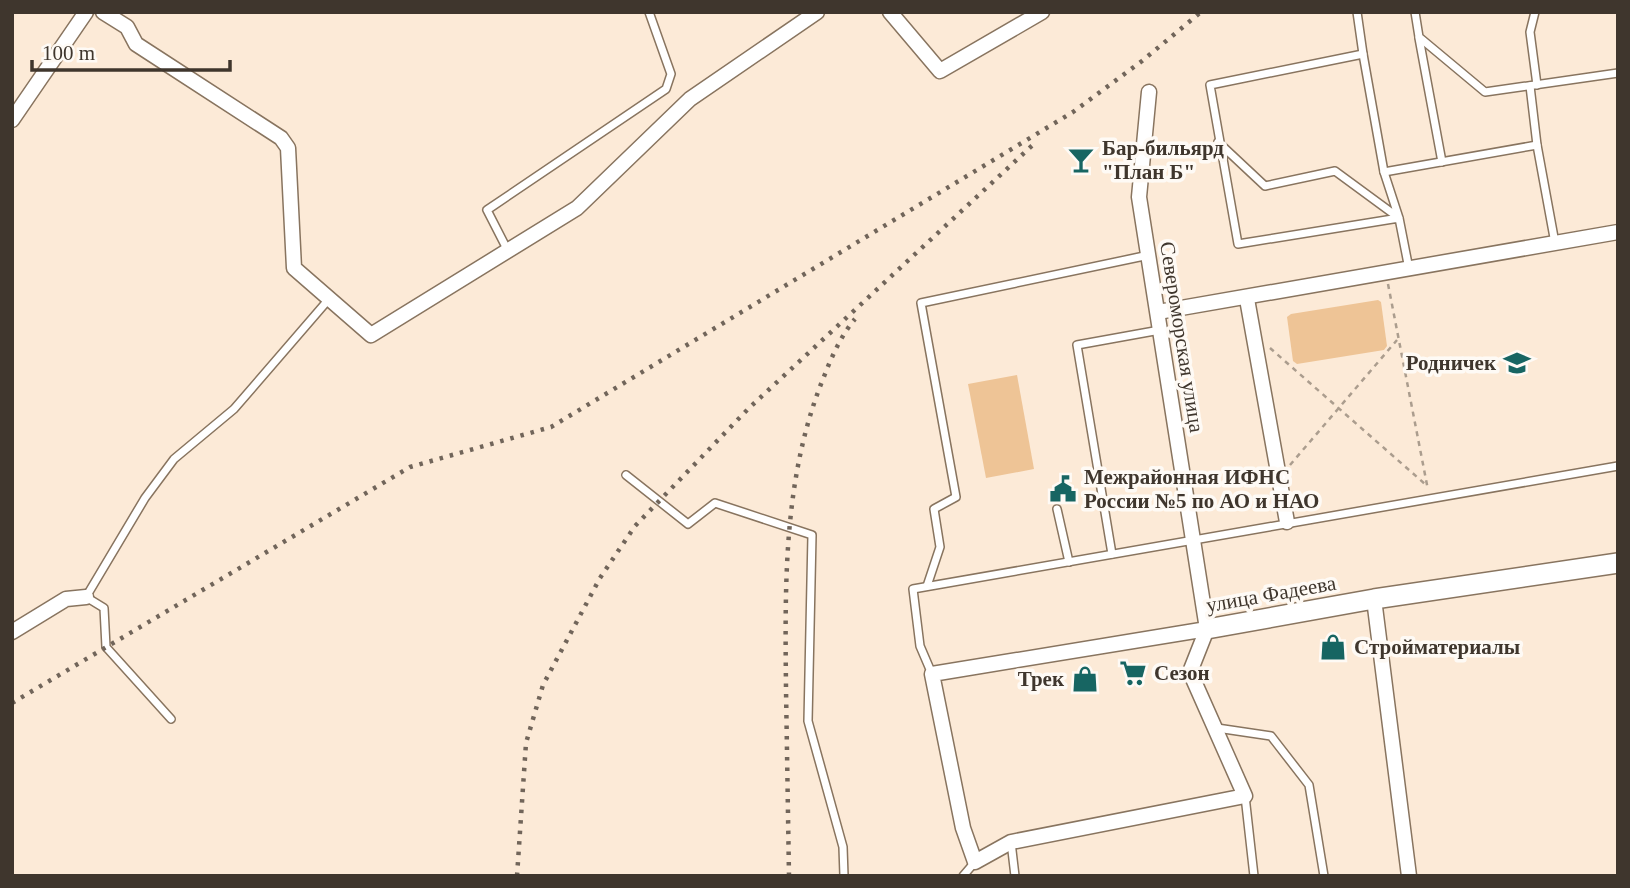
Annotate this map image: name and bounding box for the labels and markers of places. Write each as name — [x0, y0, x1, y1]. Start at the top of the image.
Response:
place label: Бар-бильярд "План Б" — [1102, 136, 1224, 184]
bar icon: Бар-бильярд "План Б" — [1066, 145, 1096, 175]
school or university icon: Родничек — [1502, 348, 1532, 378]
place label: Родничек — [1406, 351, 1497, 375]
place label: Межрайонная ИФНС России №5 по АО и НАО — [1084, 465, 1319, 513]
public building icon: Межрайонная ИФНС России №5 по АО и НАО — [1048, 474, 1078, 504]
shop icon: Стройматериалы — [1318, 632, 1348, 662]
place label: Стройматериалы — [1354, 635, 1520, 659]
supermarket icon: Сезон — [1118, 658, 1148, 688]
place label: Сезон — [1154, 661, 1210, 685]
shop icon: Трек — [1070, 664, 1100, 694]
place label: Трек — [1018, 667, 1065, 691]

